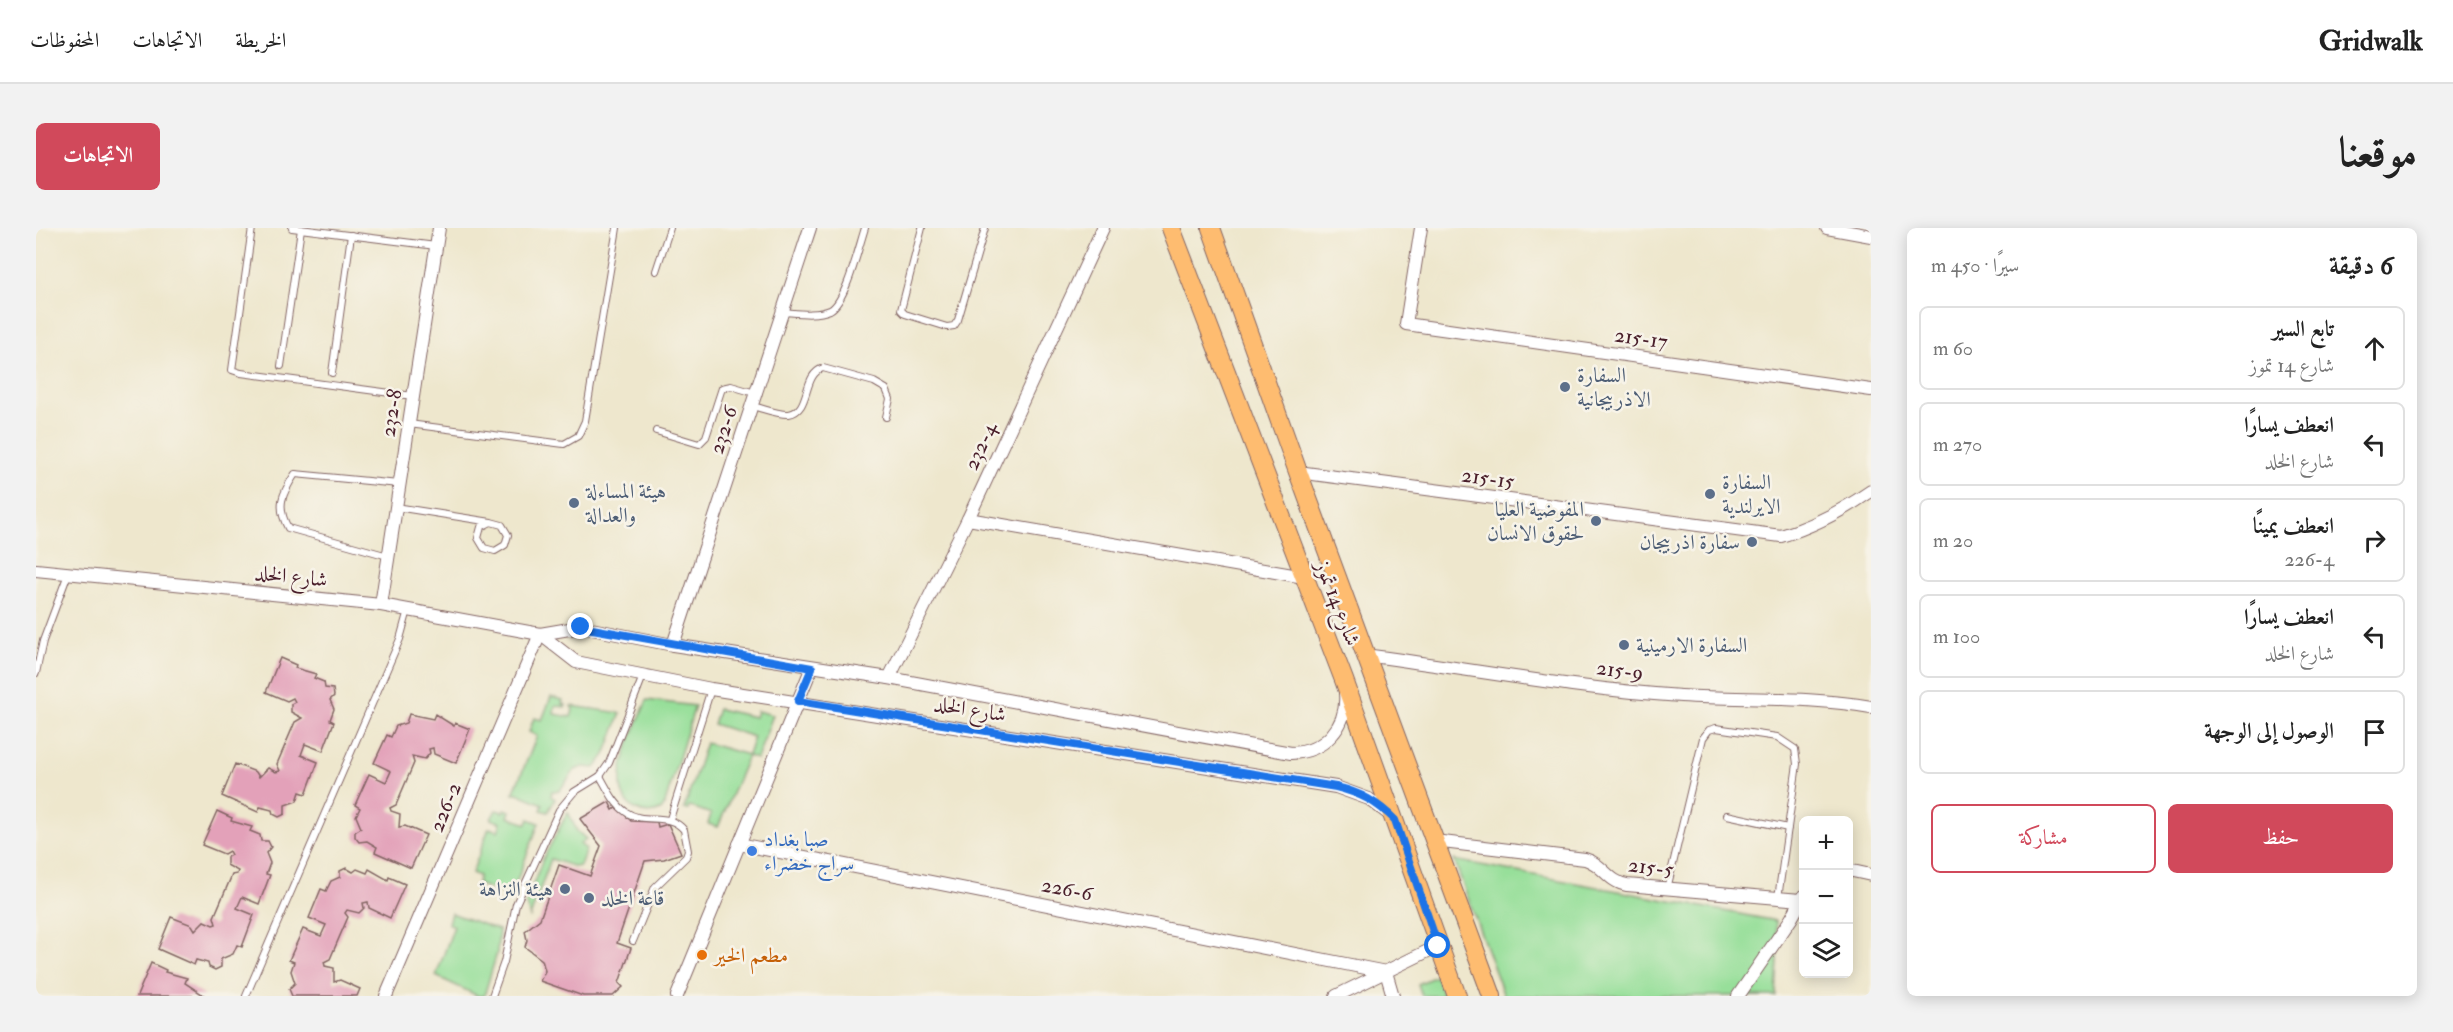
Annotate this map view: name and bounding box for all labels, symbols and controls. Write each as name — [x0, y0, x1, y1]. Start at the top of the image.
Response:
text: Gridwalk — [2319, 24, 2423, 59]
text: المحفوظات — [30, 27, 99, 54]
text: الاتجاهات — [132, 27, 202, 54]
text: الخريطة — [235, 27, 286, 54]
button: الاتجاهات — [36, 123, 160, 190]
text: موقعنا — [2339, 127, 2417, 179]
text: 6 دقيقة — [2329, 250, 2393, 282]
text: سيرًا · 450 m — [1931, 253, 2019, 278]
text: تابع السير — [2272, 315, 2334, 343]
street label: 215-17 — [1613, 321, 1670, 356]
icon: ahead — [2358, 332, 2391, 365]
text: 60 m — [1933, 336, 1973, 361]
text: شارع 14 تموز — [2249, 353, 2334, 378]
place label: السفارة الاذربيجانية — [1577, 362, 1651, 413]
marker: السفارة الاذربيجانية — [1558, 380, 1572, 394]
street label: 232-8 — [374, 387, 409, 439]
street label: 232-6 — [703, 401, 744, 458]
text: انعطف يسارًا — [2244, 411, 2334, 439]
street label: 232-4 — [958, 417, 1004, 474]
icon: left — [2358, 428, 2391, 461]
text: 270 m — [1933, 432, 1982, 457]
text: شارع الخلد — [2265, 449, 2334, 474]
street label: 215-15 — [1460, 461, 1517, 496]
place label: السفارة الايرلندية — [1722, 469, 1781, 520]
place label: هيئة المساءلة والعدالة — [585, 478, 666, 529]
marker: السفارة الايرلندية — [1703, 487, 1717, 501]
marker: هيئة المساءلة والعدالة — [567, 496, 581, 510]
place label: المفوضية العليا لحقوق الانسان — [1487, 496, 1584, 547]
text: انعطف يمينًا — [2253, 512, 2334, 540]
marker: المفوضية العليا لحقوق الانسان — [1589, 514, 1603, 528]
icon: right — [2358, 524, 2391, 557]
text: 20 m — [1933, 528, 1973, 553]
place label: سفارة اذربيجان — [1640, 529, 1740, 556]
marker: سفارة اذربيجان — [1745, 535, 1759, 549]
text: 226-4 — [2284, 547, 2334, 572]
street label: شارع 14 تموز — [1305, 555, 1366, 651]
street label: شارع الخلد — [253, 559, 329, 598]
text: انعطف يسارًا — [2244, 603, 2334, 631]
route end — [567, 613, 593, 639]
icon: left — [2358, 620, 2391, 653]
text: 100 m — [1933, 624, 1980, 649]
place label: السفارة الارمينية — [1636, 632, 1747, 659]
marker: السفارة الارمينية — [1617, 638, 1631, 652]
text: شارع الخلد — [2265, 641, 2334, 666]
street label: 215-9 — [1595, 654, 1645, 687]
street label: شارع الخلد — [931, 690, 1008, 732]
icon: arrive — [2358, 716, 2391, 749]
text: الوصول إلى الوجهة — [2204, 717, 2334, 745]
street label: 226-2 — [423, 778, 468, 836]
button: مشاركة — [1931, 804, 2156, 873]
button: حفظ — [2168, 804, 2393, 873]
map controls — [1799, 816, 1853, 978]
button: + — [1799, 816, 1853, 870]
place label: صبا بغداد سراج خضراء — [764, 826, 854, 882]
marker: صبا بغداد سراج خضراء — [745, 844, 759, 858]
street label: 215-5 — [1627, 851, 1676, 884]
button: − — [1799, 870, 1853, 924]
street label: 226-6 — [1039, 871, 1096, 908]
place label: هيئة النزاهة — [479, 876, 553, 903]
marker: هيئة النزاهة — [558, 882, 572, 896]
place label: قاعة الخلد — [601, 885, 665, 912]
marker: قاعة الخلد — [582, 891, 596, 905]
button: layers — [1799, 924, 1853, 978]
route start — [1424, 932, 1450, 958]
place label: مطعم الخير — [712, 942, 788, 975]
marker: مطعم الخير — [695, 948, 709, 962]

